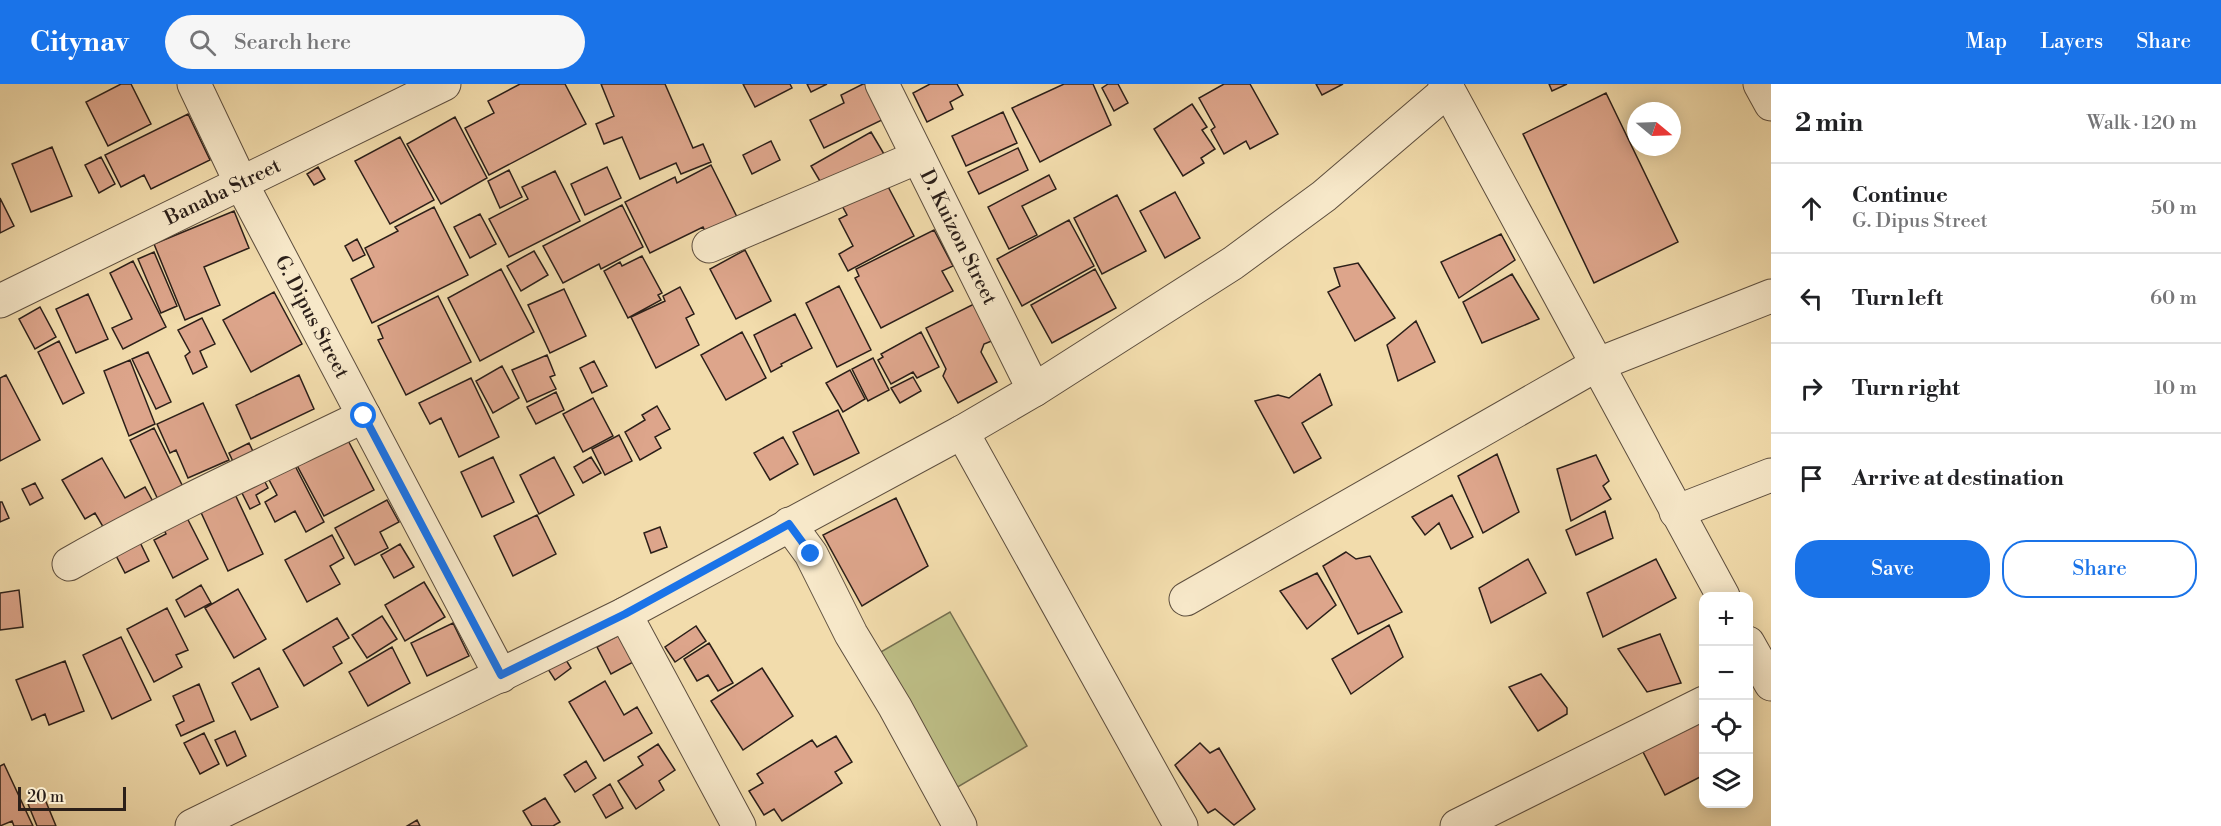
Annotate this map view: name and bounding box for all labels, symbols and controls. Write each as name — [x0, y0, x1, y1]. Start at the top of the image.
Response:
search box — [165, 15, 585, 69]
text: Citynav — [30, 25, 129, 60]
icon: search — [186, 26, 219, 59]
text: Search here — [234, 29, 351, 56]
text: Map — [1966, 29, 2007, 55]
text: Layers — [2040, 29, 2103, 55]
text: Share — [2136, 29, 2191, 55]
north arrow — [1627, 102, 1681, 156]
text: 2 min — [1795, 107, 1863, 139]
text: Walk · 120 m — [2087, 111, 2197, 136]
street label: Banaba Street — [160, 153, 285, 231]
street label: D. Kuizon Street — [914, 165, 1002, 309]
text: Continue — [1852, 182, 1948, 209]
icon: ahead — [1795, 192, 1828, 225]
text: 50 m — [2151, 196, 2197, 221]
text: G. Dipus Street — [1852, 209, 1988, 234]
street label: G. Dipus Street — [269, 251, 354, 383]
icon: left — [1795, 282, 1828, 315]
text: Turn left — [1852, 285, 1943, 312]
text: 60 m — [2150, 286, 2197, 311]
icon: right — [1795, 372, 1828, 405]
text: Turn right — [1852, 375, 1960, 402]
text: 10 m — [2154, 376, 2197, 401]
route start — [350, 402, 376, 428]
icon: arrive — [1795, 462, 1828, 495]
text: Arrive at destination — [1852, 465, 2064, 492]
route end — [797, 540, 823, 566]
button: Save — [1795, 540, 1990, 598]
button: Share — [2002, 540, 2197, 598]
map controls — [1699, 592, 1753, 808]
button: + — [1699, 592, 1753, 646]
button: − — [1699, 646, 1753, 700]
button: locate — [1699, 700, 1753, 754]
button: layers — [1699, 754, 1753, 808]
scale bar — [18, 784, 126, 812]
text: 20 m — [27, 787, 64, 807]

